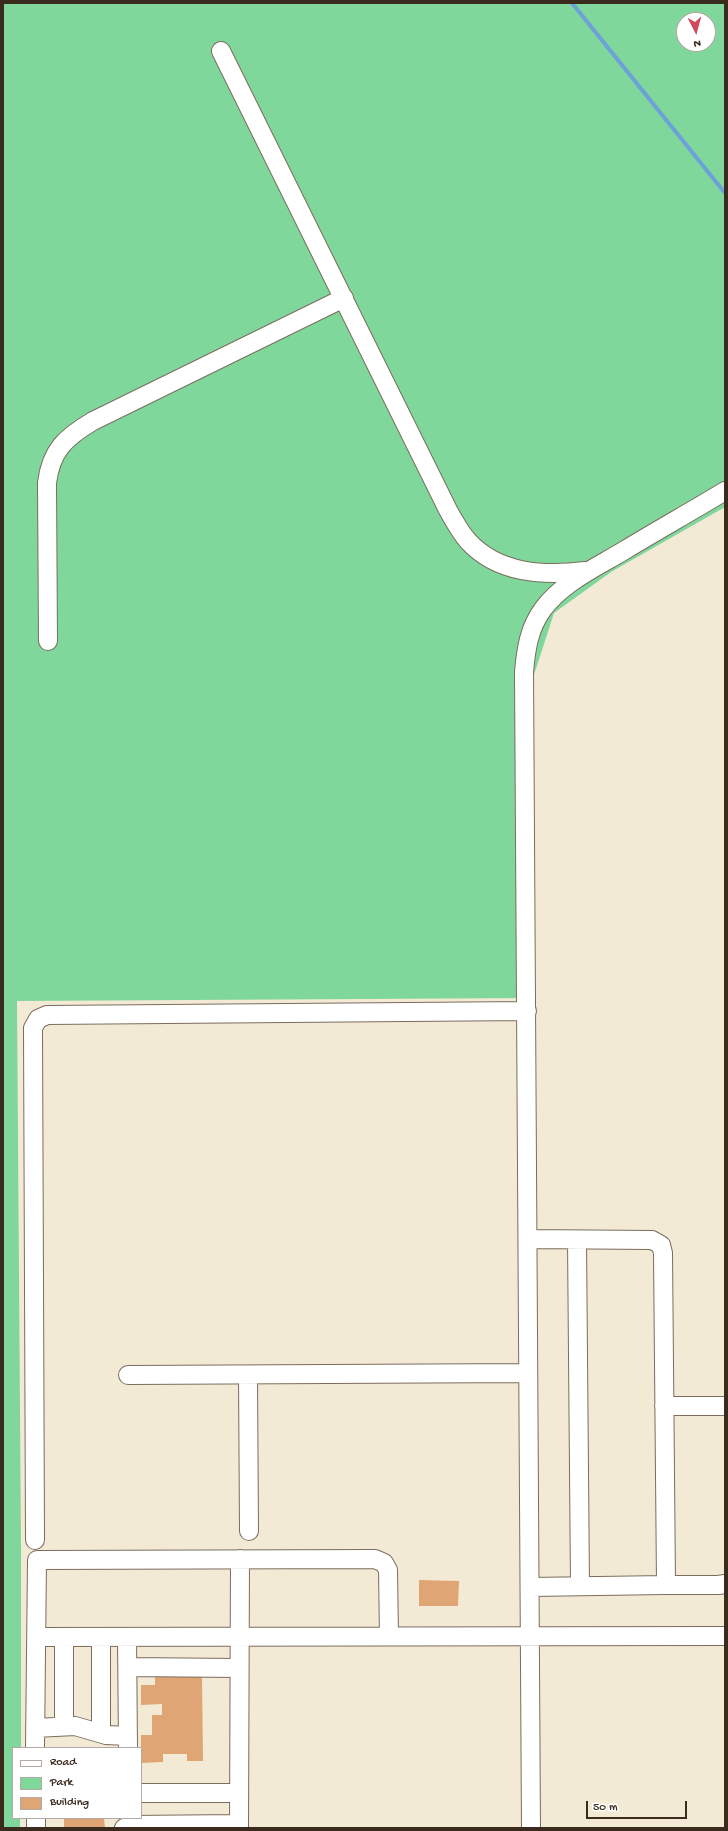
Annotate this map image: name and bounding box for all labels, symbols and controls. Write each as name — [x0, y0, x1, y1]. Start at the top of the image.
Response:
north arrow — [676, 12, 716, 52]
text: N — [693, 37, 701, 49]
legend — [12, 1747, 142, 1819]
text: Road — [50, 1756, 76, 1770]
text: Park — [50, 1776, 73, 1790]
scale bar — [588, 1793, 689, 1819]
text: Building — [50, 1796, 89, 1810]
text: 50 m — [593, 1801, 618, 1815]

